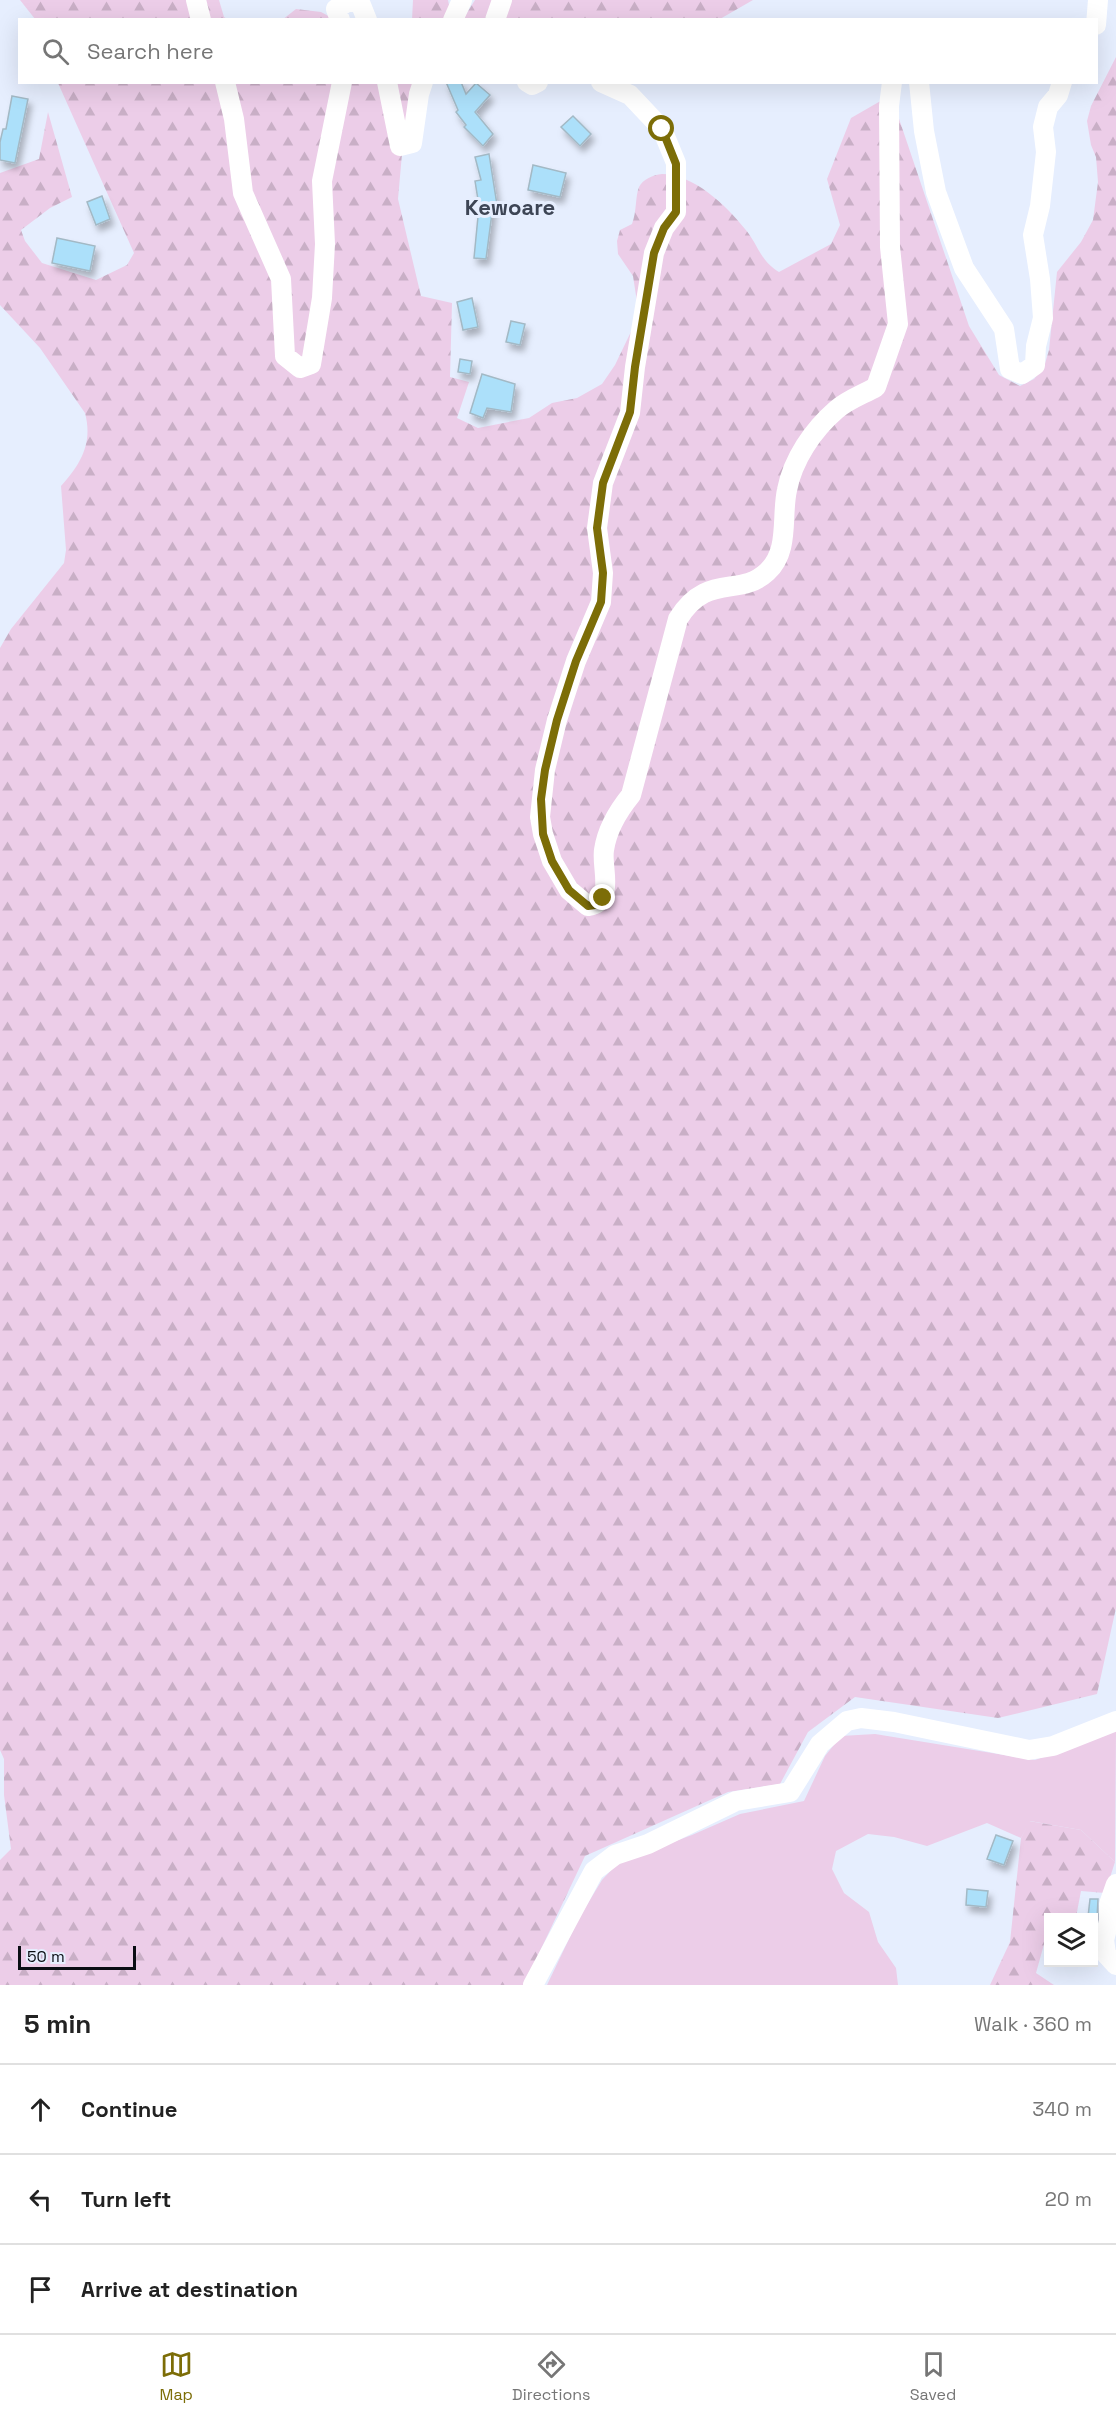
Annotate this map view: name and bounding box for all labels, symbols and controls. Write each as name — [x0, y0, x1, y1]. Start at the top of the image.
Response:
search box — [18, 18, 1098, 84]
icon: search — [39, 35, 72, 68]
text: Search here — [87, 37, 214, 65]
route start — [648, 115, 674, 141]
district label: Kewoare — [465, 193, 555, 221]
route end — [589, 884, 615, 910]
map controls — [1044, 1913, 1098, 1967]
button: layers — [1044, 1913, 1098, 1967]
scale bar — [18, 1943, 136, 1970]
text: 50 m — [27, 1946, 65, 1967]
text: 5 min — [24, 2007, 91, 2041]
text: Walk · 360 m — [974, 2011, 1092, 2037]
icon: ahead — [24, 2093, 57, 2126]
text: Continue — [81, 2095, 177, 2123]
text: 340 m — [1032, 2096, 1092, 2122]
icon: left — [24, 2183, 57, 2216]
text: Turn left — [81, 2185, 171, 2213]
text: 20 m — [1045, 2186, 1092, 2212]
icon: arrive — [24, 2273, 57, 2306]
text: Arrive at destination — [81, 2275, 298, 2303]
tab: Map — [160, 2348, 193, 2405]
tab: Directions — [512, 2348, 591, 2405]
tab: Saved — [910, 2348, 956, 2405]

